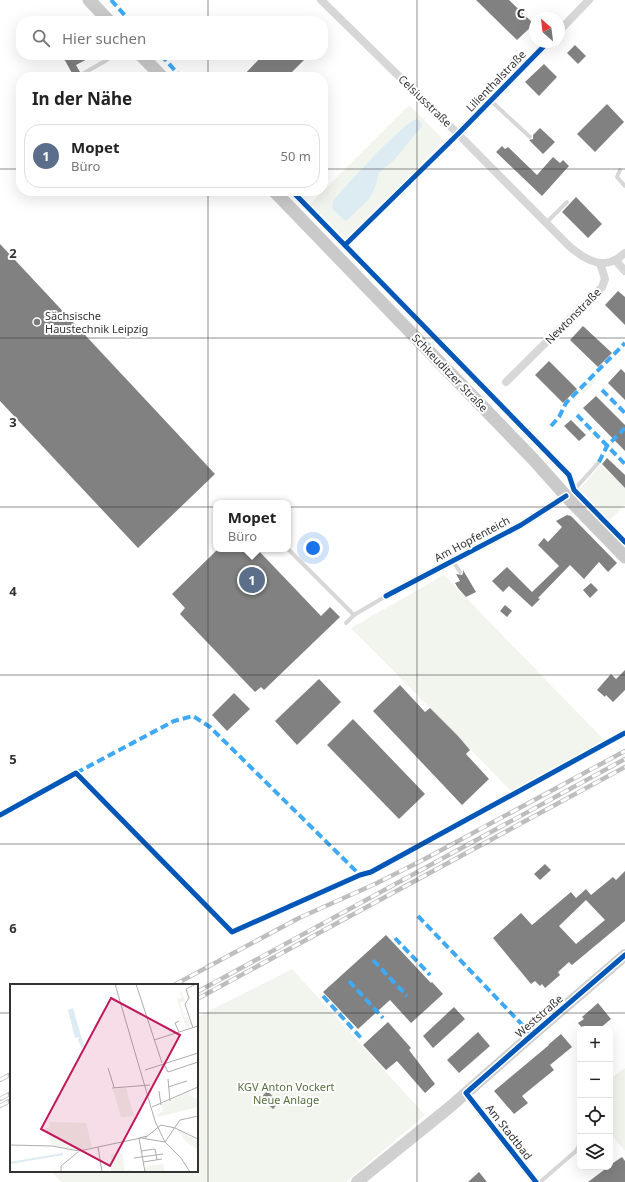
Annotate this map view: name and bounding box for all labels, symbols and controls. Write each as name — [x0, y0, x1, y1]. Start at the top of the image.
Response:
text: C — [517, 4, 525, 22]
north arrow — [529, 12, 565, 48]
search box — [16, 16, 328, 60]
icon: search — [30, 27, 52, 49]
text: Hier suchen — [62, 28, 146, 48]
street label: Lilienthalstraße — [462, 47, 529, 115]
street label: Celsiusstraße — [395, 71, 455, 130]
text: In der Nähe — [32, 87, 132, 110]
text: Mopet — [71, 137, 119, 157]
text: 1 — [42, 147, 50, 165]
text: 50 m — [281, 147, 311, 165]
text: Büro — [71, 157, 100, 175]
text: 2 — [9, 244, 17, 262]
street label: Newtonstraße — [541, 284, 604, 347]
place label: Sächsische Haustechnik Leipzig — [45, 308, 148, 336]
marker: Sächsische Haustechnik Leipzig — [32, 317, 42, 327]
street label: Schkeuditzer Straße — [409, 330, 492, 415]
text: 3 — [9, 413, 17, 431]
popup — [213, 500, 291, 552]
text: Mopet — [228, 507, 276, 527]
street label: Am Hopfenteich — [431, 512, 512, 565]
text: Büro — [228, 527, 257, 545]
your location — [303, 538, 323, 558]
pin: 1 — [239, 565, 265, 595]
text: 4 — [9, 582, 17, 600]
text: 5 — [9, 750, 17, 768]
text: 6 — [9, 919, 17, 937]
inset map — [10, 984, 198, 1172]
street label: Weststraße — [512, 991, 566, 1040]
map controls — [577, 1026, 613, 1170]
button: + — [577, 1026, 613, 1062]
button: − — [577, 1062, 613, 1098]
park label: KGV Anton Vockert Neue Anlage — [237, 1079, 335, 1107]
button: locate — [577, 1098, 613, 1134]
street label: Am Stadtbad — [483, 1101, 536, 1163]
button: layers — [577, 1134, 613, 1170]

